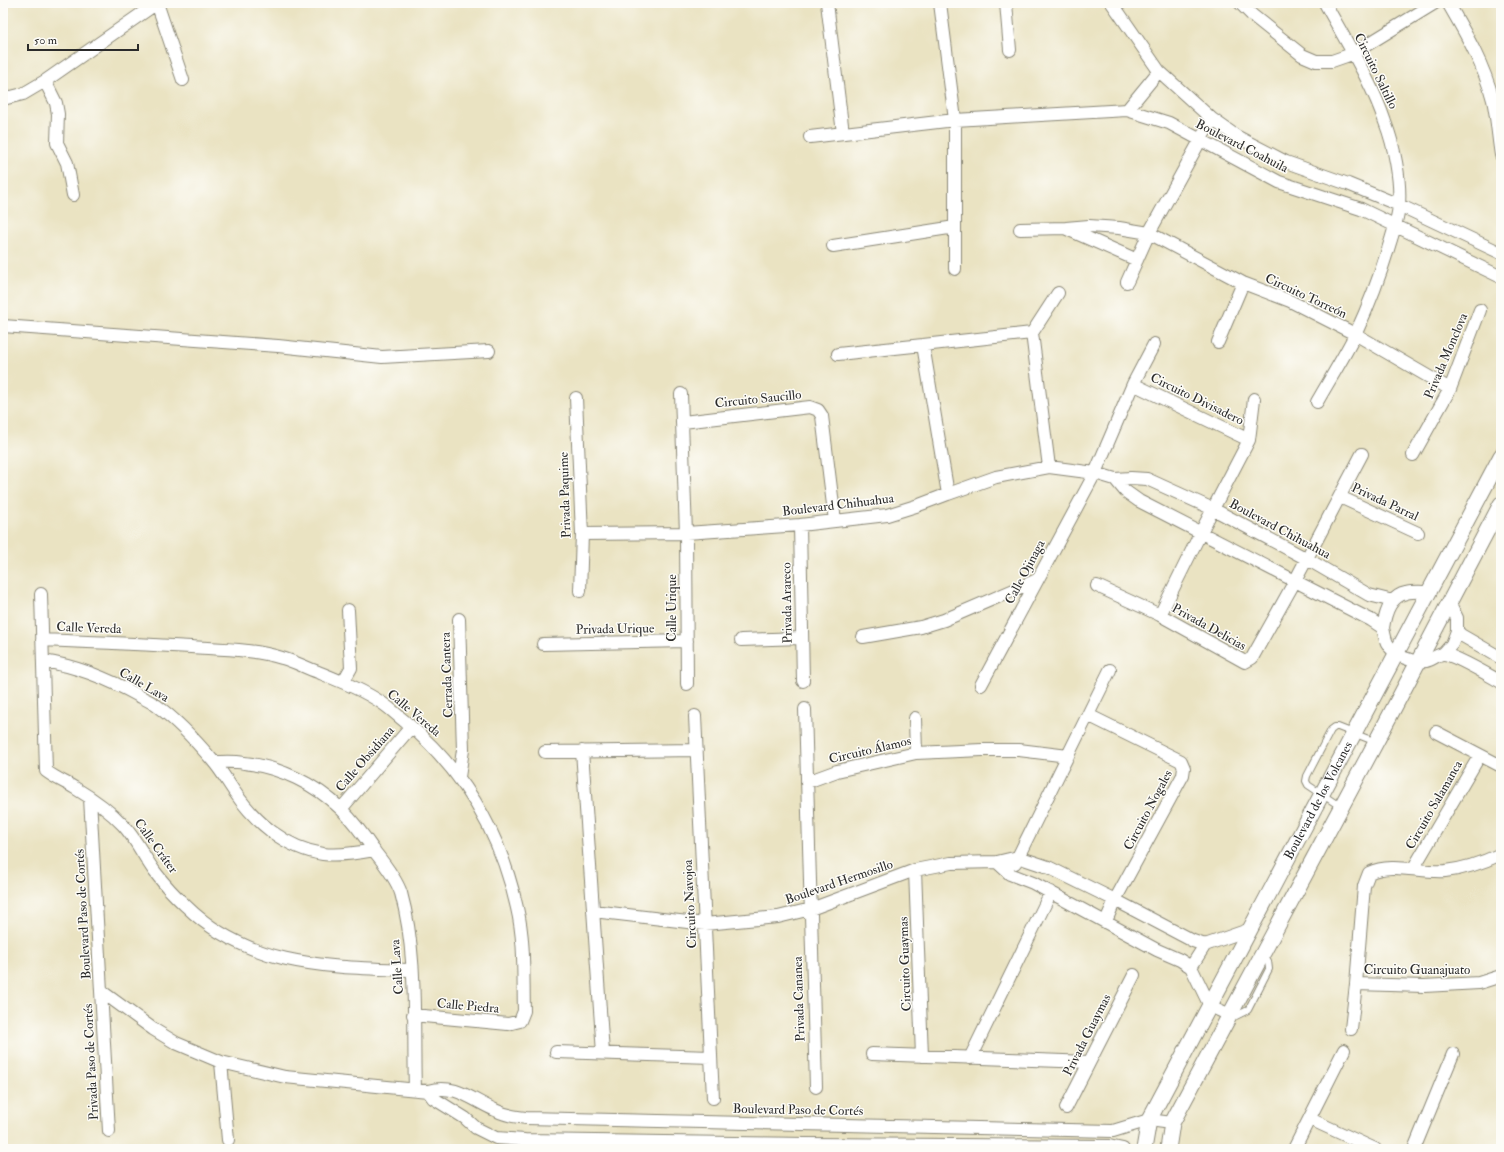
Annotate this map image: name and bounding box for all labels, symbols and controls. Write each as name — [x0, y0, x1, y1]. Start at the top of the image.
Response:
scale bar — [28, 26, 138, 52]
street label: Circuito Saltillo — [1351, 30, 1401, 112]
text: 50 m — [34, 33, 58, 48]
street label: Boulevard Coahuila — [1193, 116, 1292, 177]
street label: Circuito Torreón — [1263, 270, 1350, 322]
street label: Privada Monclova — [1421, 310, 1472, 401]
street label: Circuito Divisadero — [1148, 369, 1246, 429]
street label: Circuito Saucillo — [714, 386, 802, 412]
street label: Privada Paquime — [555, 451, 574, 538]
street label: Privada Parral — [1349, 480, 1422, 525]
street label: Boulevard Chihuahua — [781, 490, 895, 520]
street label: Boulevard Chihuahua — [1227, 496, 1334, 563]
street label: Calle Ojinaga — [1001, 537, 1049, 607]
street label: Privada Arareco — [778, 562, 796, 644]
street label: Calle Urique — [664, 574, 680, 642]
street label: Privada Delicias — [1169, 600, 1249, 654]
street label: Calle Vereda — [56, 619, 122, 637]
street label: Privada Urique — [575, 620, 655, 638]
street label: Cerrada Cantera — [437, 631, 456, 718]
street label: Calle Lava — [116, 664, 172, 706]
street label: Calle Vereda — [384, 686, 445, 740]
street label: Calle Obsidiana — [332, 722, 398, 795]
street label: Circuito Álamos — [827, 732, 913, 767]
street label: Boulevard de los Volcanes — [1281, 738, 1356, 862]
street label: Circuito Salamanca — [1402, 757, 1466, 852]
street label: Circuito Nogales — [1120, 767, 1176, 853]
street label: Calle Cráter — [131, 816, 181, 877]
street label: Boulevard Paso de Cortés — [72, 848, 94, 980]
street label: Boulevard Hermosillo — [783, 856, 895, 908]
street label: Circuito Navojoa — [680, 858, 700, 949]
street label: Circuito Guaymas — [895, 916, 916, 1012]
street label: Calle Lava — [387, 938, 407, 995]
street label: Privada Cananea — [789, 955, 808, 1042]
street label: Circuito Guanajuato — [1364, 962, 1470, 978]
street label: Privada Guaymas — [1060, 991, 1116, 1079]
street label: Calle Piedra — [436, 995, 501, 1017]
street label: Privada Paso de Cortés — [80, 1003, 102, 1121]
street label: Boulevard Paso de Cortés — [733, 1101, 864, 1119]

